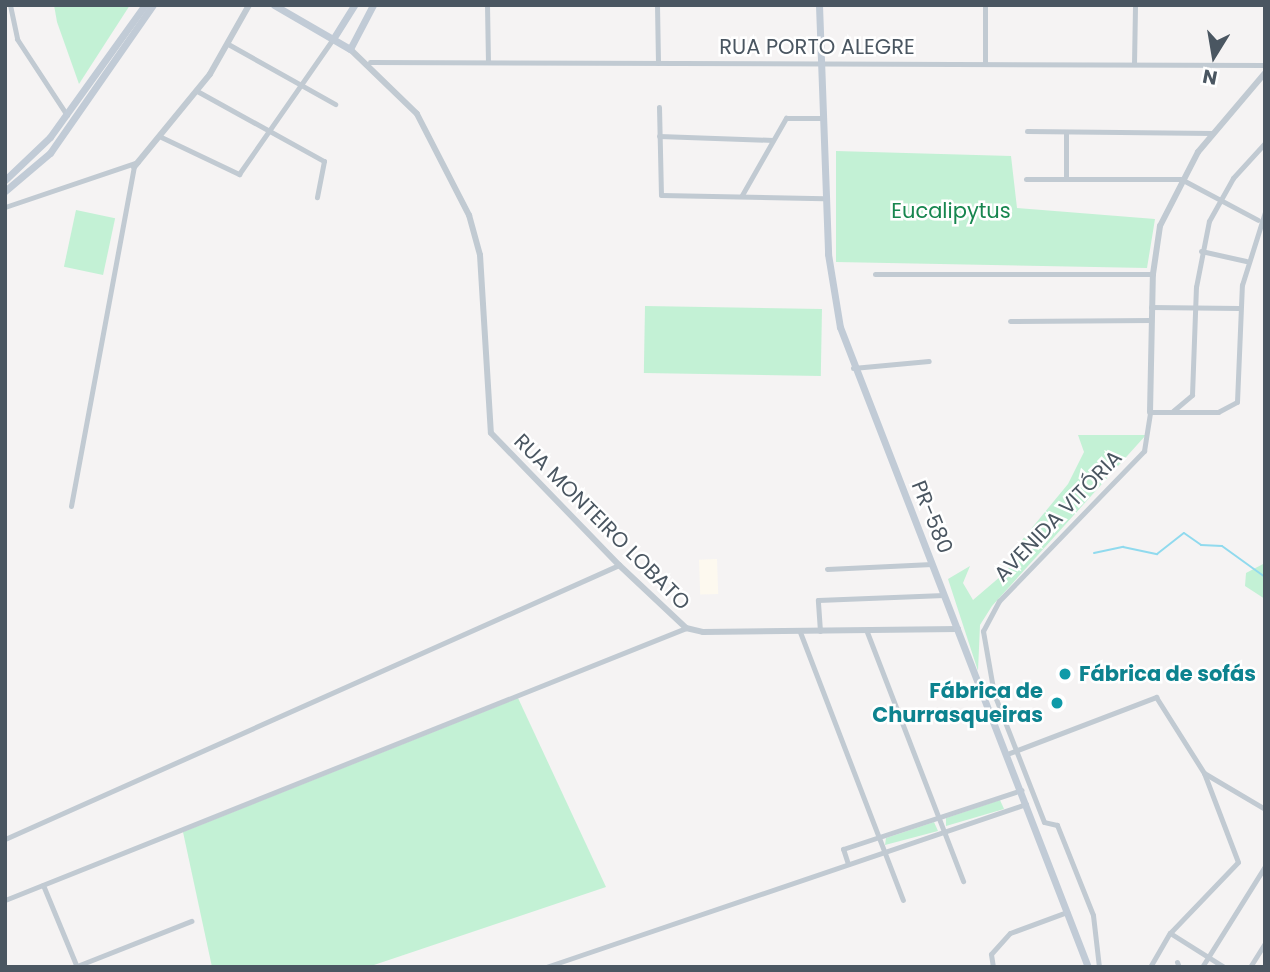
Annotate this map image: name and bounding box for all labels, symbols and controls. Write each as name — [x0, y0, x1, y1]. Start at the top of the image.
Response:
north arrow — [1179, 21, 1249, 91]
street label: RUA PORTO ALEGRE — [719, 34, 915, 60]
text: N — [1200, 62, 1219, 92]
park label: Eucalipytus — [891, 198, 1011, 224]
street label: RUA MONTEIRO LOBATO — [509, 429, 695, 615]
street label: AVENIDA VITÓRIA — [989, 445, 1127, 587]
street label: PR-580 — [906, 477, 958, 557]
place label: Fábrica de sofás — [1079, 661, 1256, 687]
marker: Fábrica de sofás — [1057, 666, 1073, 682]
place label: Fábrica de Churrasqueiras — [872, 678, 1043, 728]
marker: Fábrica de Churrasqueiras — [1049, 695, 1065, 711]

